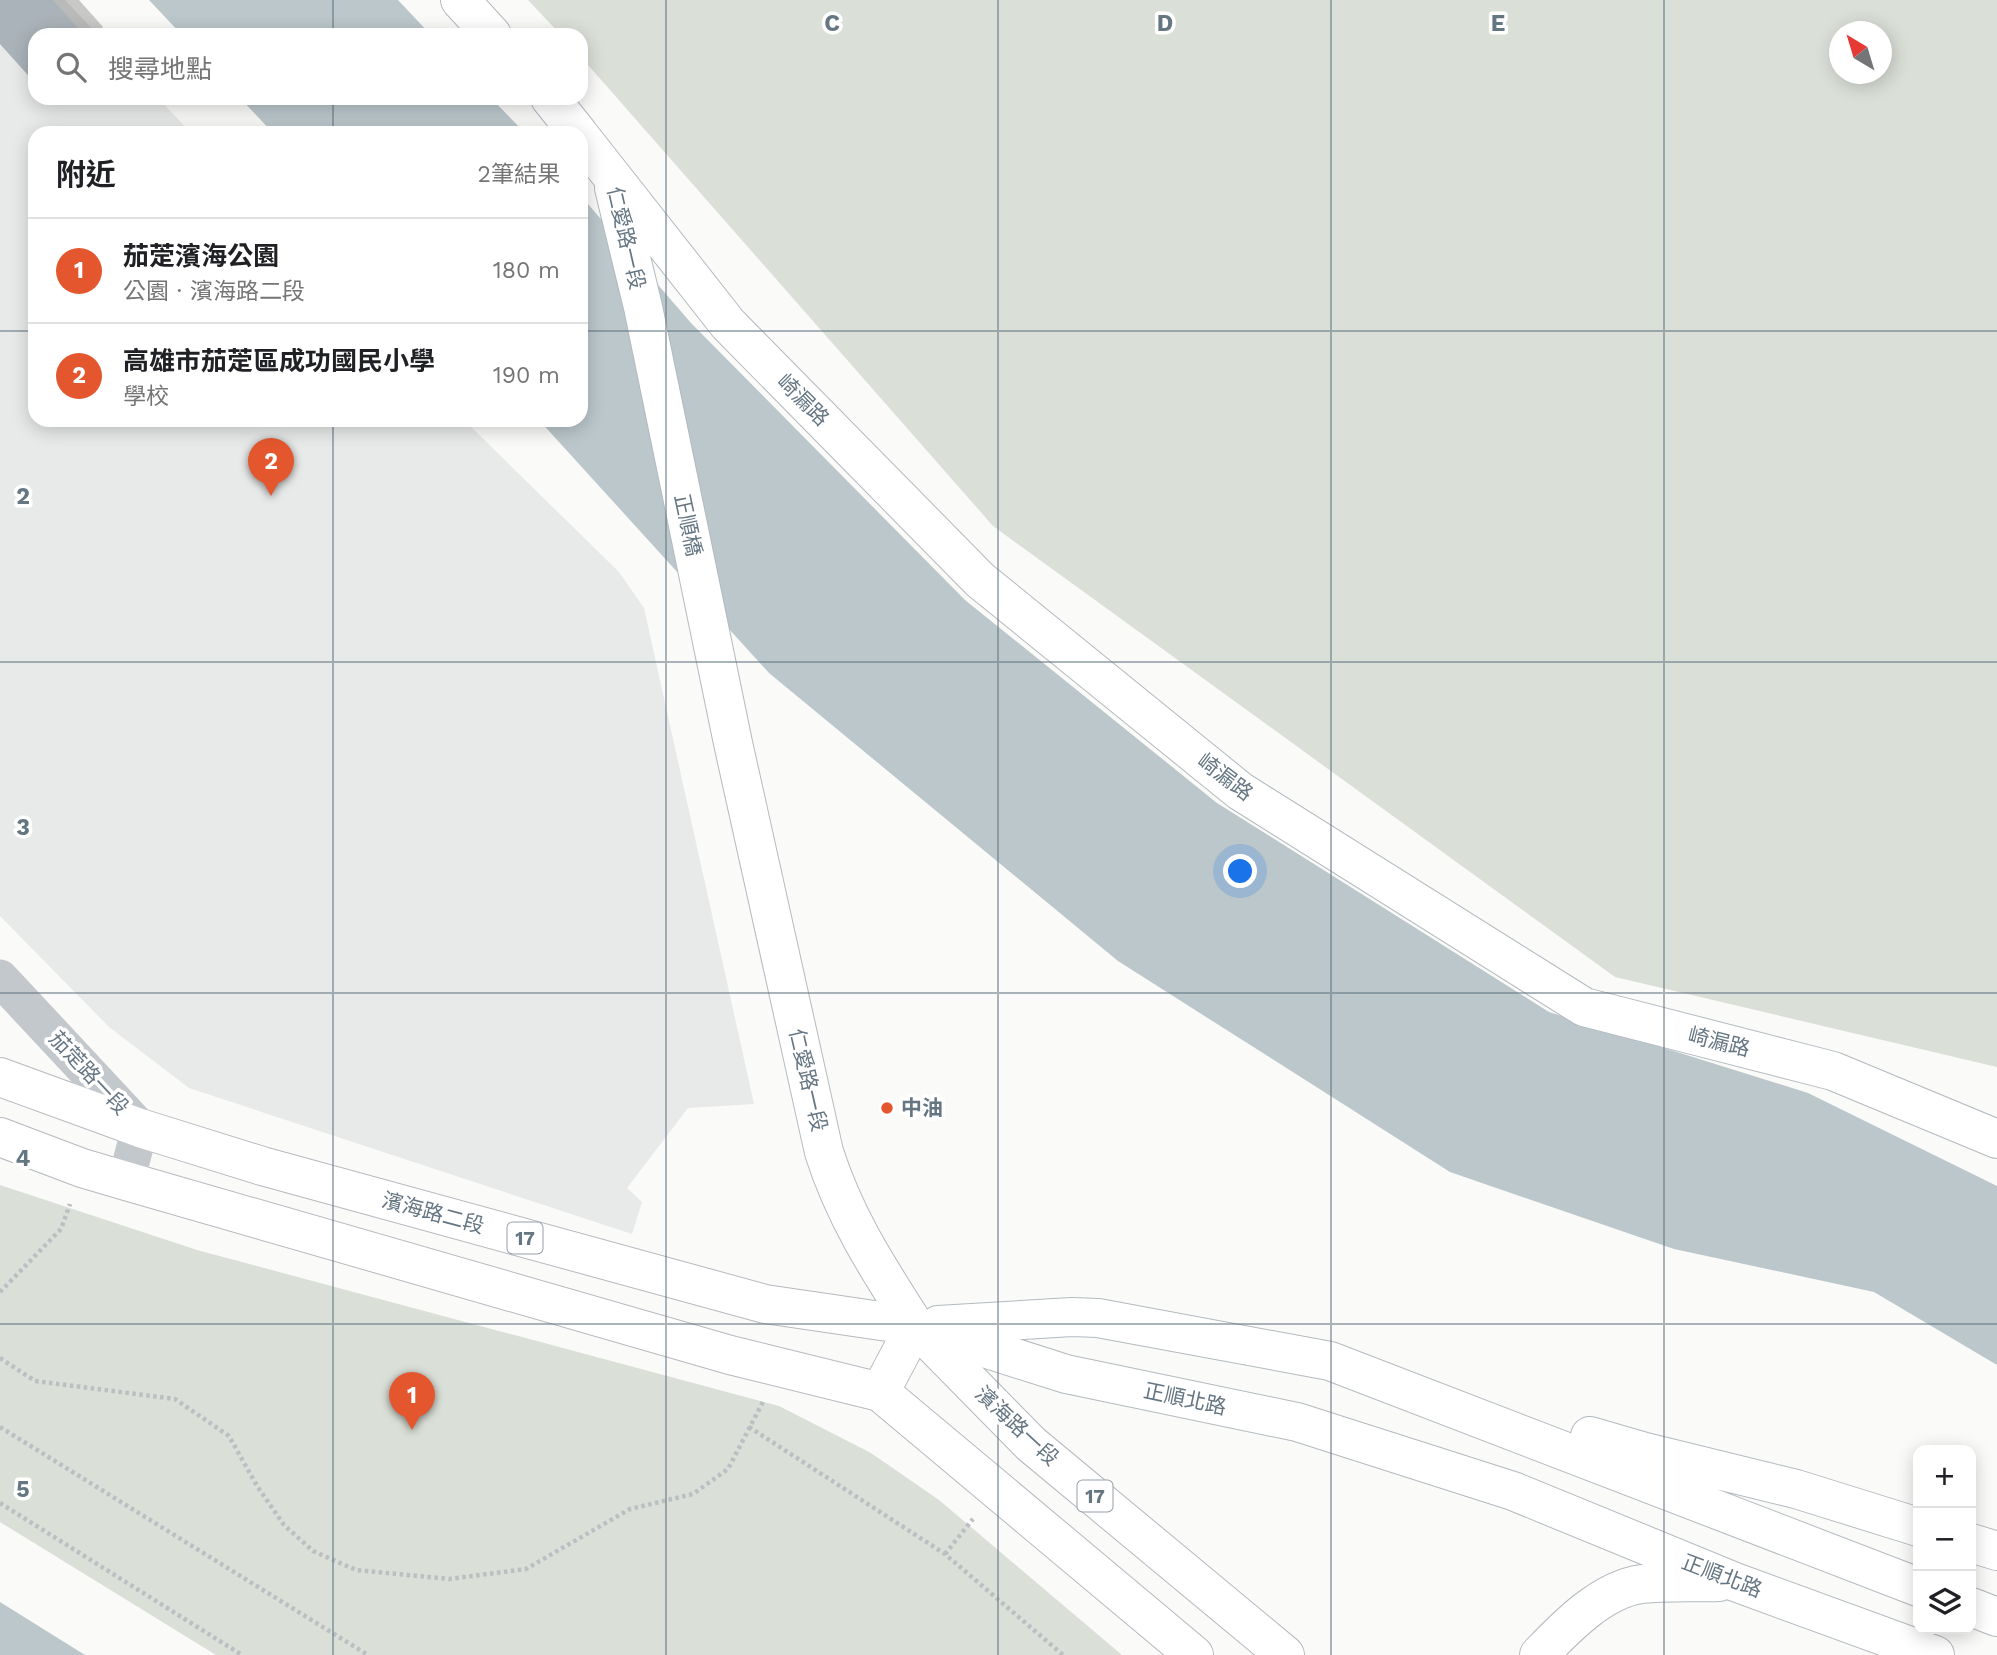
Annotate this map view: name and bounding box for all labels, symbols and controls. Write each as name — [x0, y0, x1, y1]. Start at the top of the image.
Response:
text: C — [824, 10, 840, 37]
text: D — [1157, 10, 1173, 37]
text: E — [1491, 10, 1505, 37]
north arrow — [1829, 21, 1892, 84]
search box — [28, 28, 588, 105]
icon: search — [52, 48, 90, 86]
text: 搜尋地點 — [108, 54, 212, 84]
text: 附近 — [56, 157, 116, 192]
text: 2筆結果 — [478, 161, 560, 188]
street label: 仁愛路一段 — [602, 184, 650, 292]
text: 茄萣濱海公園 — [123, 241, 279, 271]
text: 1 — [74, 257, 84, 284]
text: 180 m — [493, 257, 560, 284]
text: 公園 · 濱海路二段 — [123, 278, 305, 305]
text: 高雄市茄萣區成功國民小學 — [123, 346, 435, 376]
text: 2 — [72, 362, 86, 389]
text: 190 m — [493, 362, 560, 389]
street label: 崎漏路 — [772, 369, 834, 431]
text: 學校 — [123, 383, 169, 410]
pin: 2 — [248, 438, 294, 496]
text: 2 — [16, 483, 30, 510]
street label: 正順橋 — [670, 491, 707, 558]
street label: 崎漏路 — [1193, 748, 1258, 806]
text: 3 — [16, 814, 30, 841]
your location — [1223, 854, 1257, 888]
street label: 崎漏路 — [1686, 1022, 1753, 1061]
street label: 茄萣路一段 — [44, 1026, 134, 1120]
street label: 仁愛路一段 — [784, 1026, 832, 1134]
place label: 中油 — [901, 1095, 943, 1120]
marker: 中油 — [879, 1100, 895, 1116]
text: 4 — [16, 1145, 31, 1172]
street label: 濱海路二段 — [379, 1187, 487, 1238]
road number: 17 — [508, 1222, 542, 1254]
pin: 1 — [389, 1372, 435, 1430]
street label: 正順北路 — [1141, 1378, 1229, 1419]
street label: 濱海路一段 — [970, 1381, 1064, 1471]
map controls — [1913, 1445, 1976, 1634]
button: + — [1913, 1445, 1976, 1508]
text: 5 — [16, 1476, 30, 1503]
road number: 17 — [1078, 1480, 1112, 1512]
button: − — [1913, 1508, 1976, 1571]
street label: 正順北路 — [1678, 1549, 1766, 1602]
button: layers — [1913, 1571, 1976, 1634]

